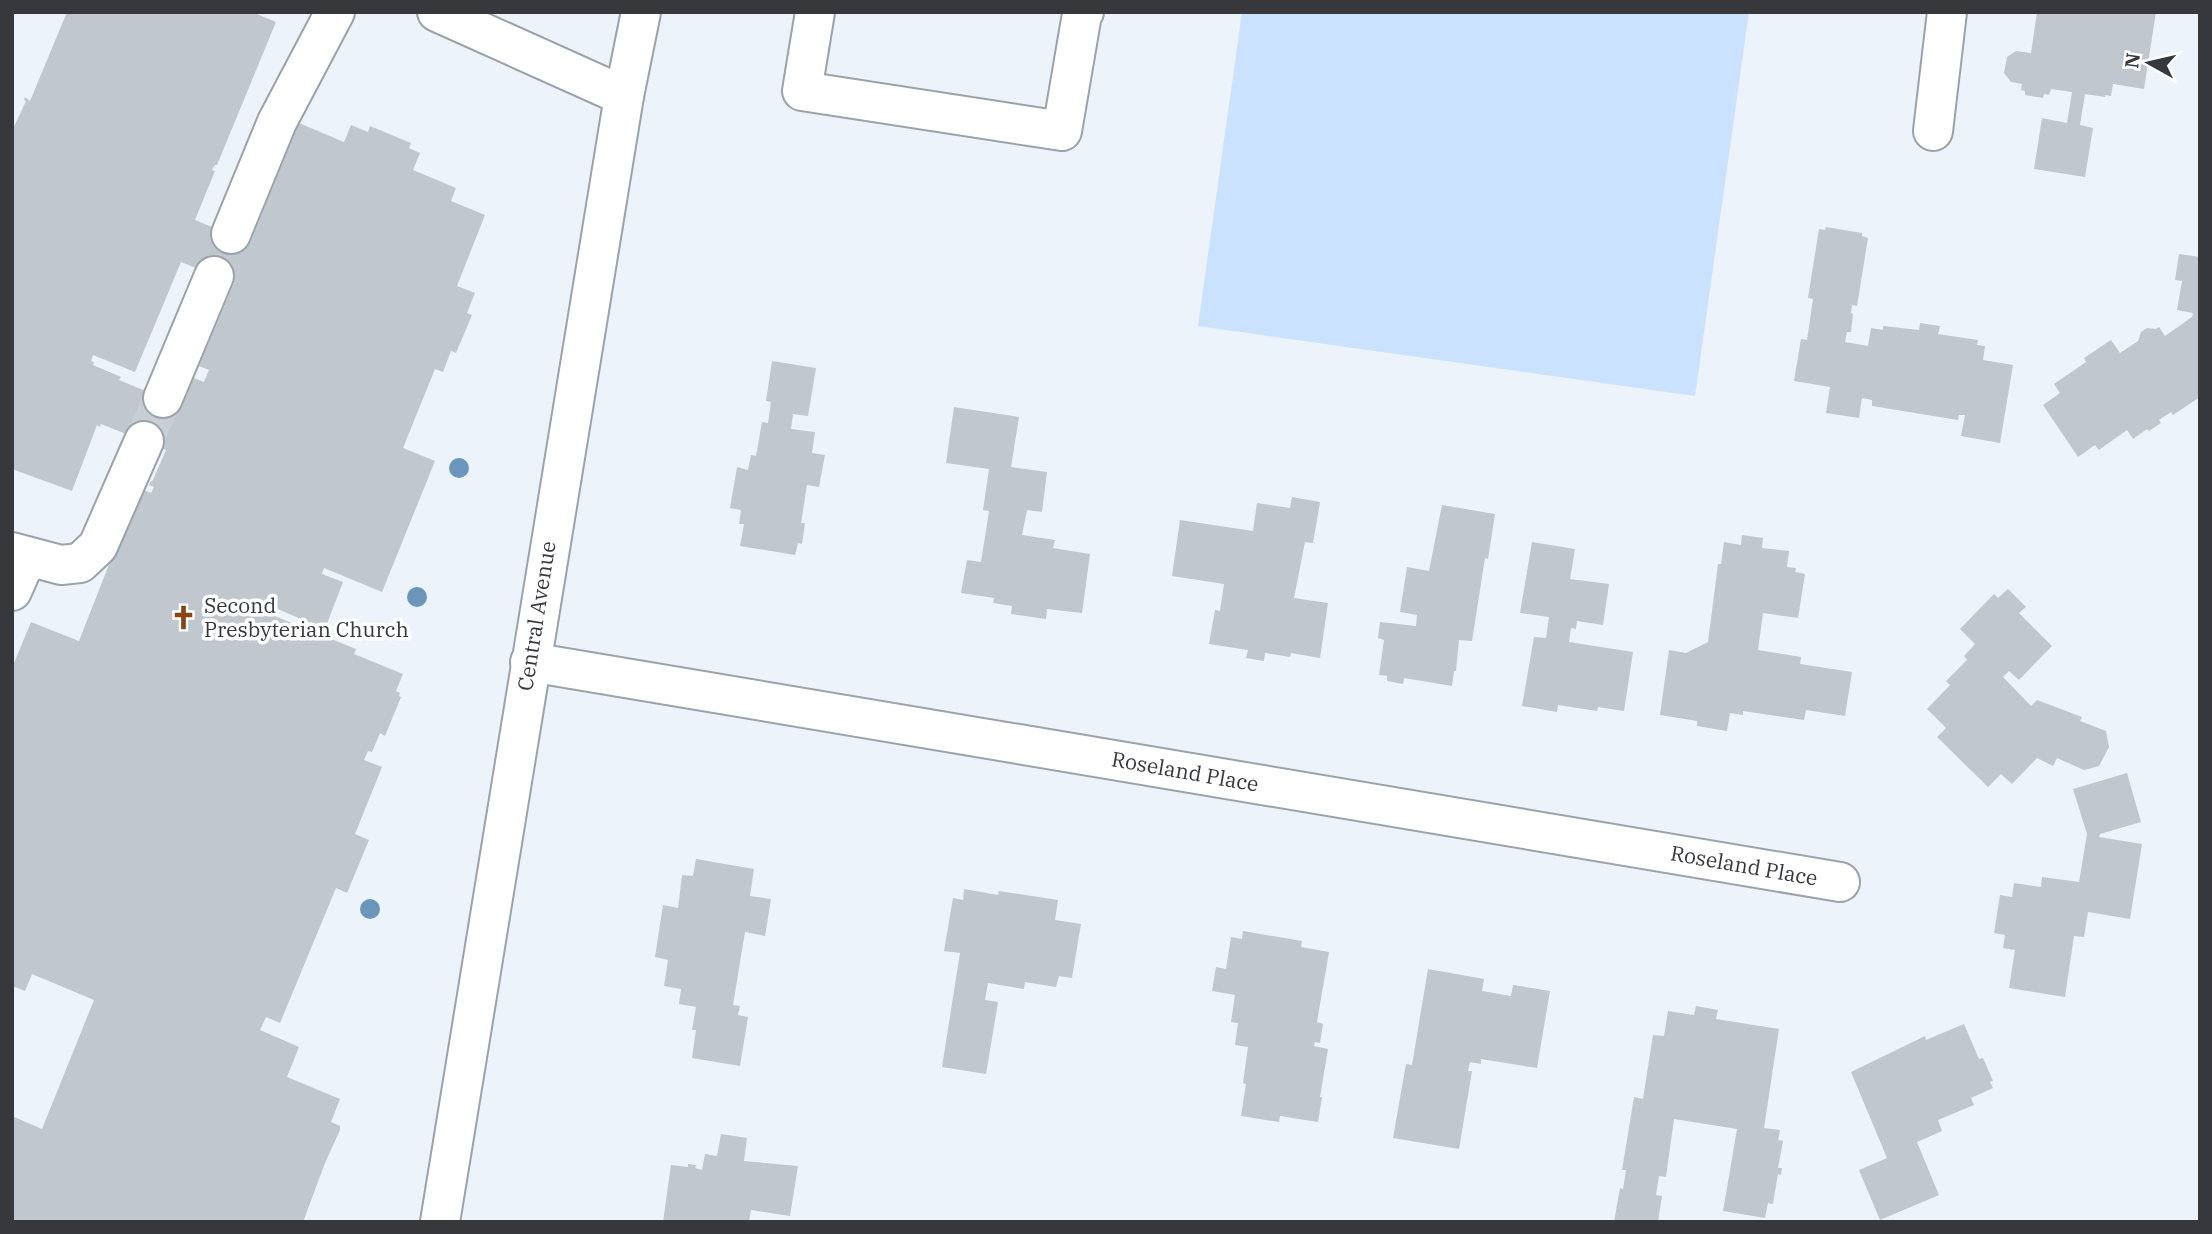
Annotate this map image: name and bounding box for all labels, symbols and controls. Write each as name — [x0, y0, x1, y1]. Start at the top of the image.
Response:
north arrow — [2114, 28, 2184, 98]
text: N — [2119, 52, 2145, 70]
street label: Central Avenue — [510, 539, 562, 693]
place label: Second Presbyterian Church — [204, 591, 409, 643]
church icon: Second Presbyterian Church — [170, 604, 198, 632]
street label: Roseland Place — [1109, 744, 1261, 798]
street label: Roseland Place — [1668, 838, 1820, 892]

